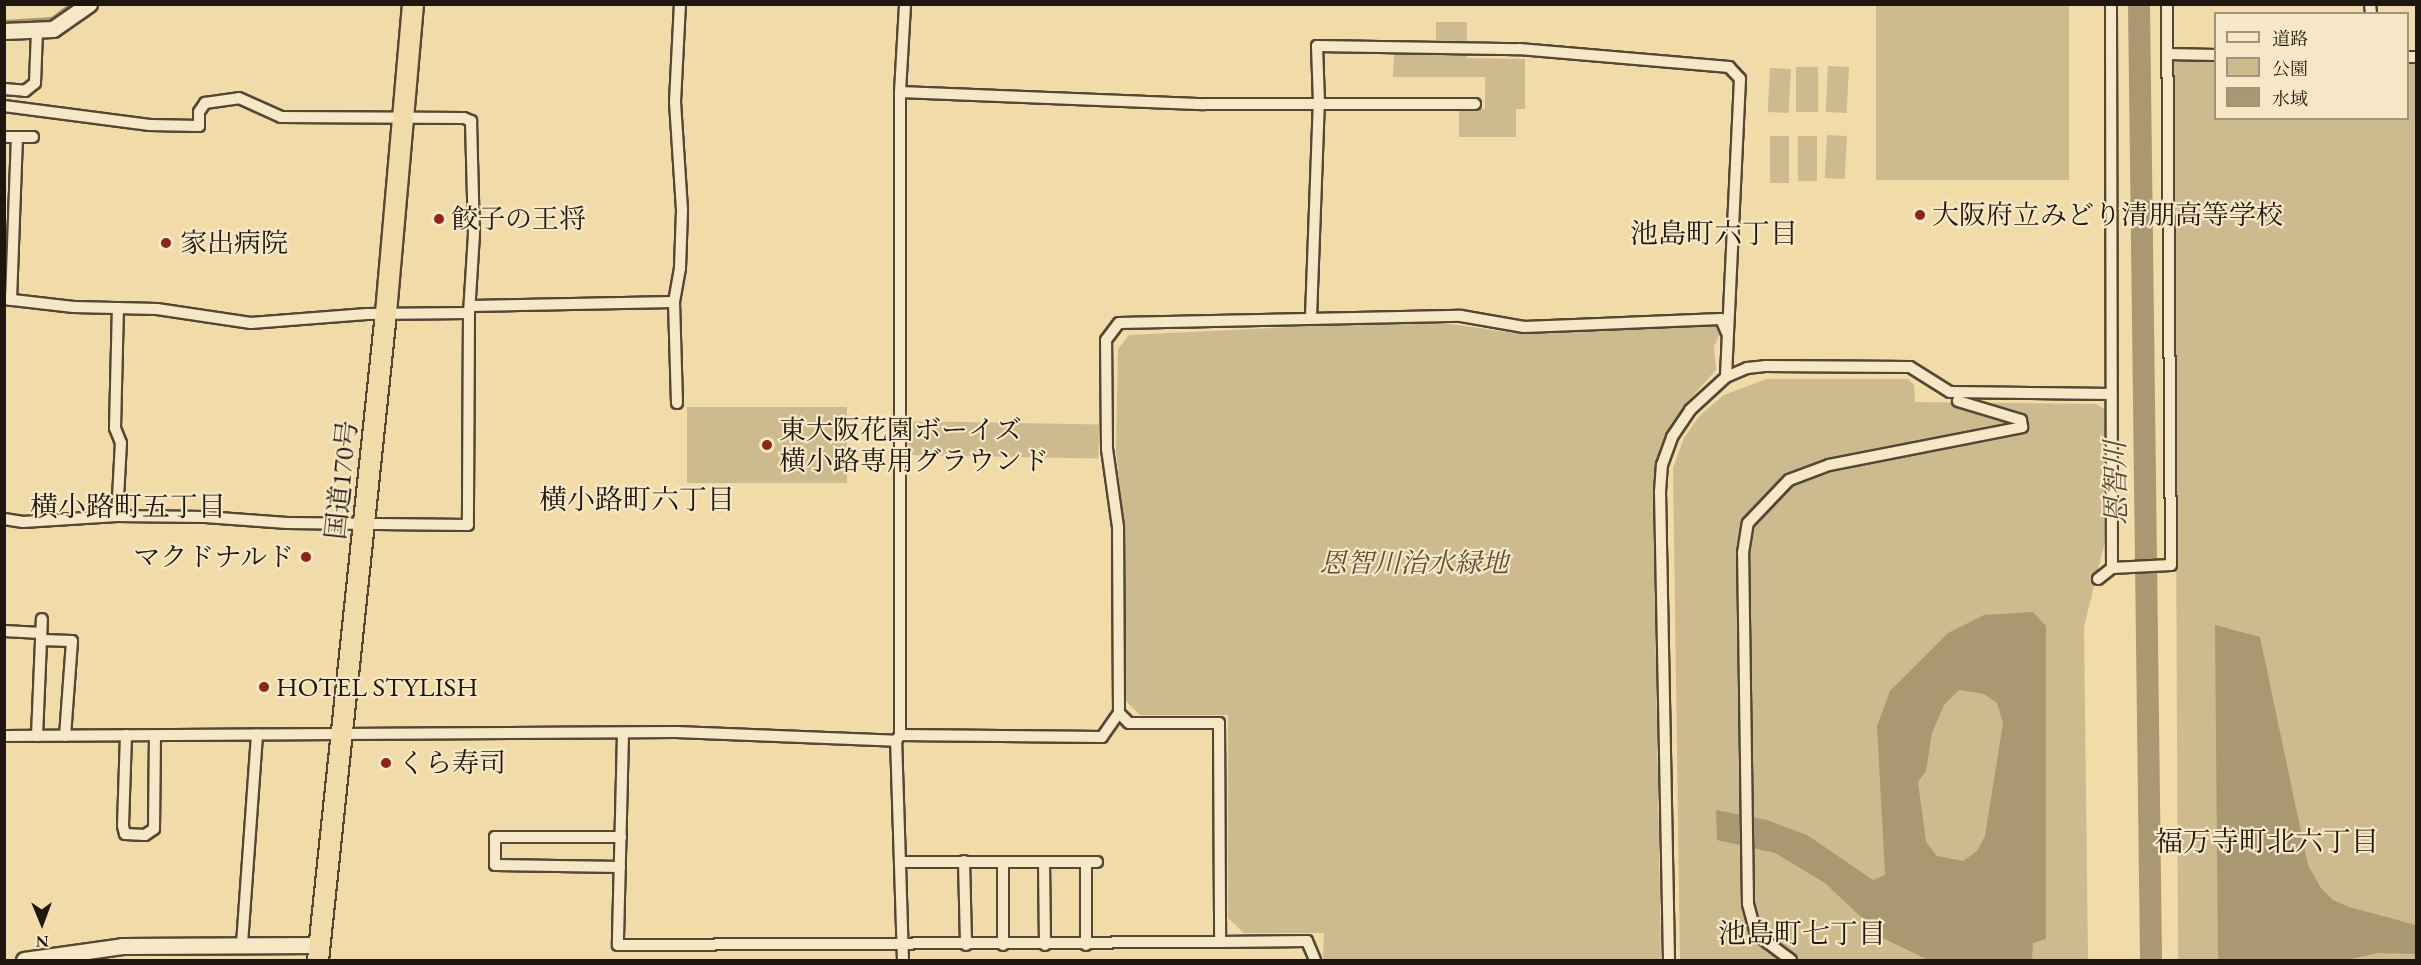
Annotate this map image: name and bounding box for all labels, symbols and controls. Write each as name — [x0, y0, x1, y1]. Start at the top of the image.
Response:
legend — [2214, 12, 2409, 120]
text: 道路 — [2272, 27, 2308, 50]
text: 公園 — [2272, 57, 2308, 80]
text: 水域 — [2272, 87, 2308, 110]
place label: 大阪府立みどり清朋高等学校 — [1932, 199, 2283, 231]
place label: 餃子の王将 — [451, 203, 586, 235]
marker: 大阪府立みどり清朋高等学校 — [1913, 208, 1927, 222]
marker: 餃子の王将 — [432, 212, 446, 226]
district label: 池島町六丁目 — [1630, 216, 1798, 250]
place label: 家出病院 — [180, 227, 288, 259]
marker: 家出病院 — [157, 234, 175, 252]
place label: 東大阪花園ボーイズ 横小路専用グラウンド — [779, 413, 1049, 476]
street label: 国道170号 — [319, 419, 363, 541]
marker: 東大阪花園ボーイズ 横小路専用グラウンド — [760, 438, 774, 452]
water label: 恩智川 — [2097, 441, 2133, 525]
district label: 横小路町六丁目 — [539, 482, 735, 516]
district label: 横小路町五丁目 — [30, 489, 226, 523]
place label: マクドナルド — [132, 541, 294, 573]
park label: 恩智川治水緑地 — [1320, 547, 1508, 579]
marker: マクドナルド — [299, 550, 313, 564]
place label: HOTEL STYLISH — [276, 671, 478, 703]
marker: HOTEL STYLISH — [257, 680, 271, 694]
place label: くら寿司 — [398, 747, 506, 779]
marker: くら寿司 — [379, 756, 393, 770]
district label: 福万寺町北六丁目 — [2155, 824, 2379, 858]
north arrow — [12, 893, 72, 953]
district label: 池島町七丁目 — [1718, 916, 1886, 950]
text: N — [36, 931, 49, 952]

